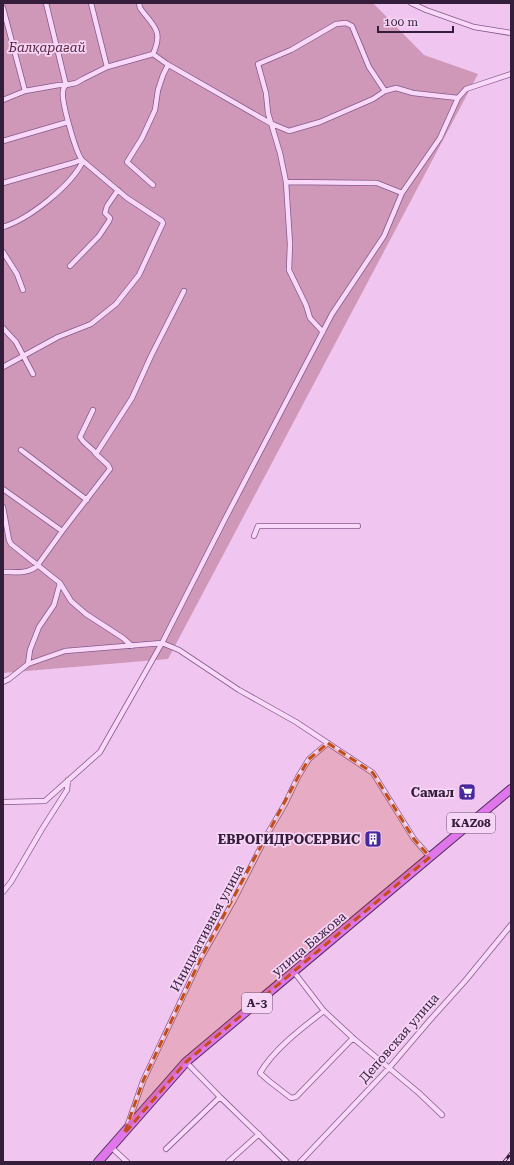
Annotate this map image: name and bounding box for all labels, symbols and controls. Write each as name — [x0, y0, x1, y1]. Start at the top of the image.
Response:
scale bar — [378, 8, 453, 34]
text: 100 m — [384, 15, 418, 29]
park label: Балқарағай — [7, 40, 86, 55]
supermarket icon: Самал — [457, 782, 477, 802]
place label: Самал — [411, 785, 454, 800]
road number: KAZ08 — [447, 813, 495, 833]
building icon: ЕВРОГИДРОСЕРВИС — [363, 829, 383, 849]
place label: ЕВРОГИДРОСЕРВИС — [218, 832, 360, 847]
street label: Инициативная улица — [167, 862, 247, 994]
street label: улица Бажова — [269, 909, 349, 979]
street label: Деповская улица — [356, 990, 442, 1086]
road number: A-3 — [242, 993, 272, 1013]

